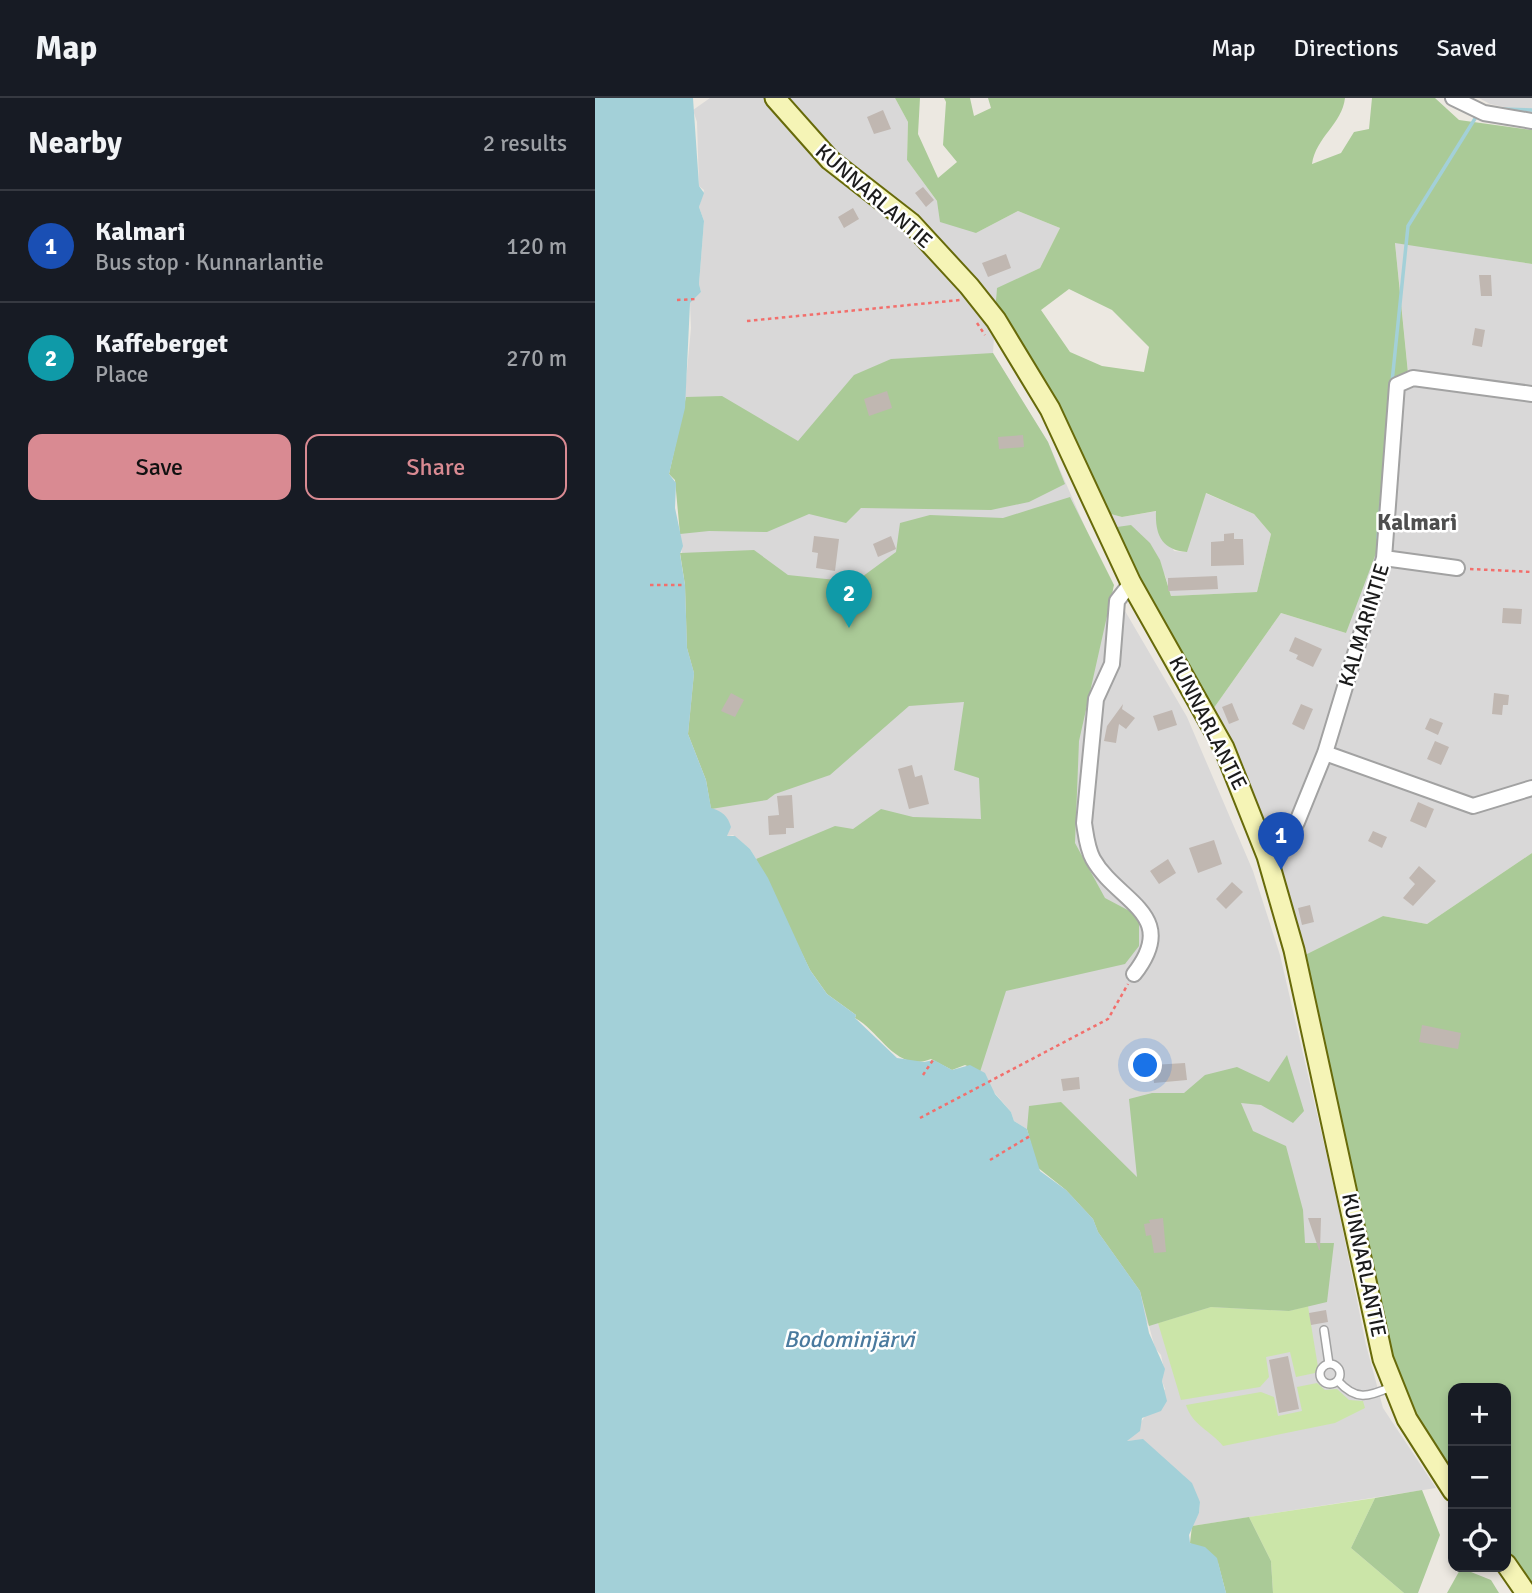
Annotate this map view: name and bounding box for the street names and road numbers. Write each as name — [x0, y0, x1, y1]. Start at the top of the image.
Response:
street label: KUNNARLANTIE — [810, 138, 938, 254]
street label: KALMARINTIE — [1333, 560, 1395, 690]
street label: KUNNARLANTIE — [1163, 652, 1253, 794]
street label: KUNNARLANTIE — [1336, 1191, 1392, 1339]

